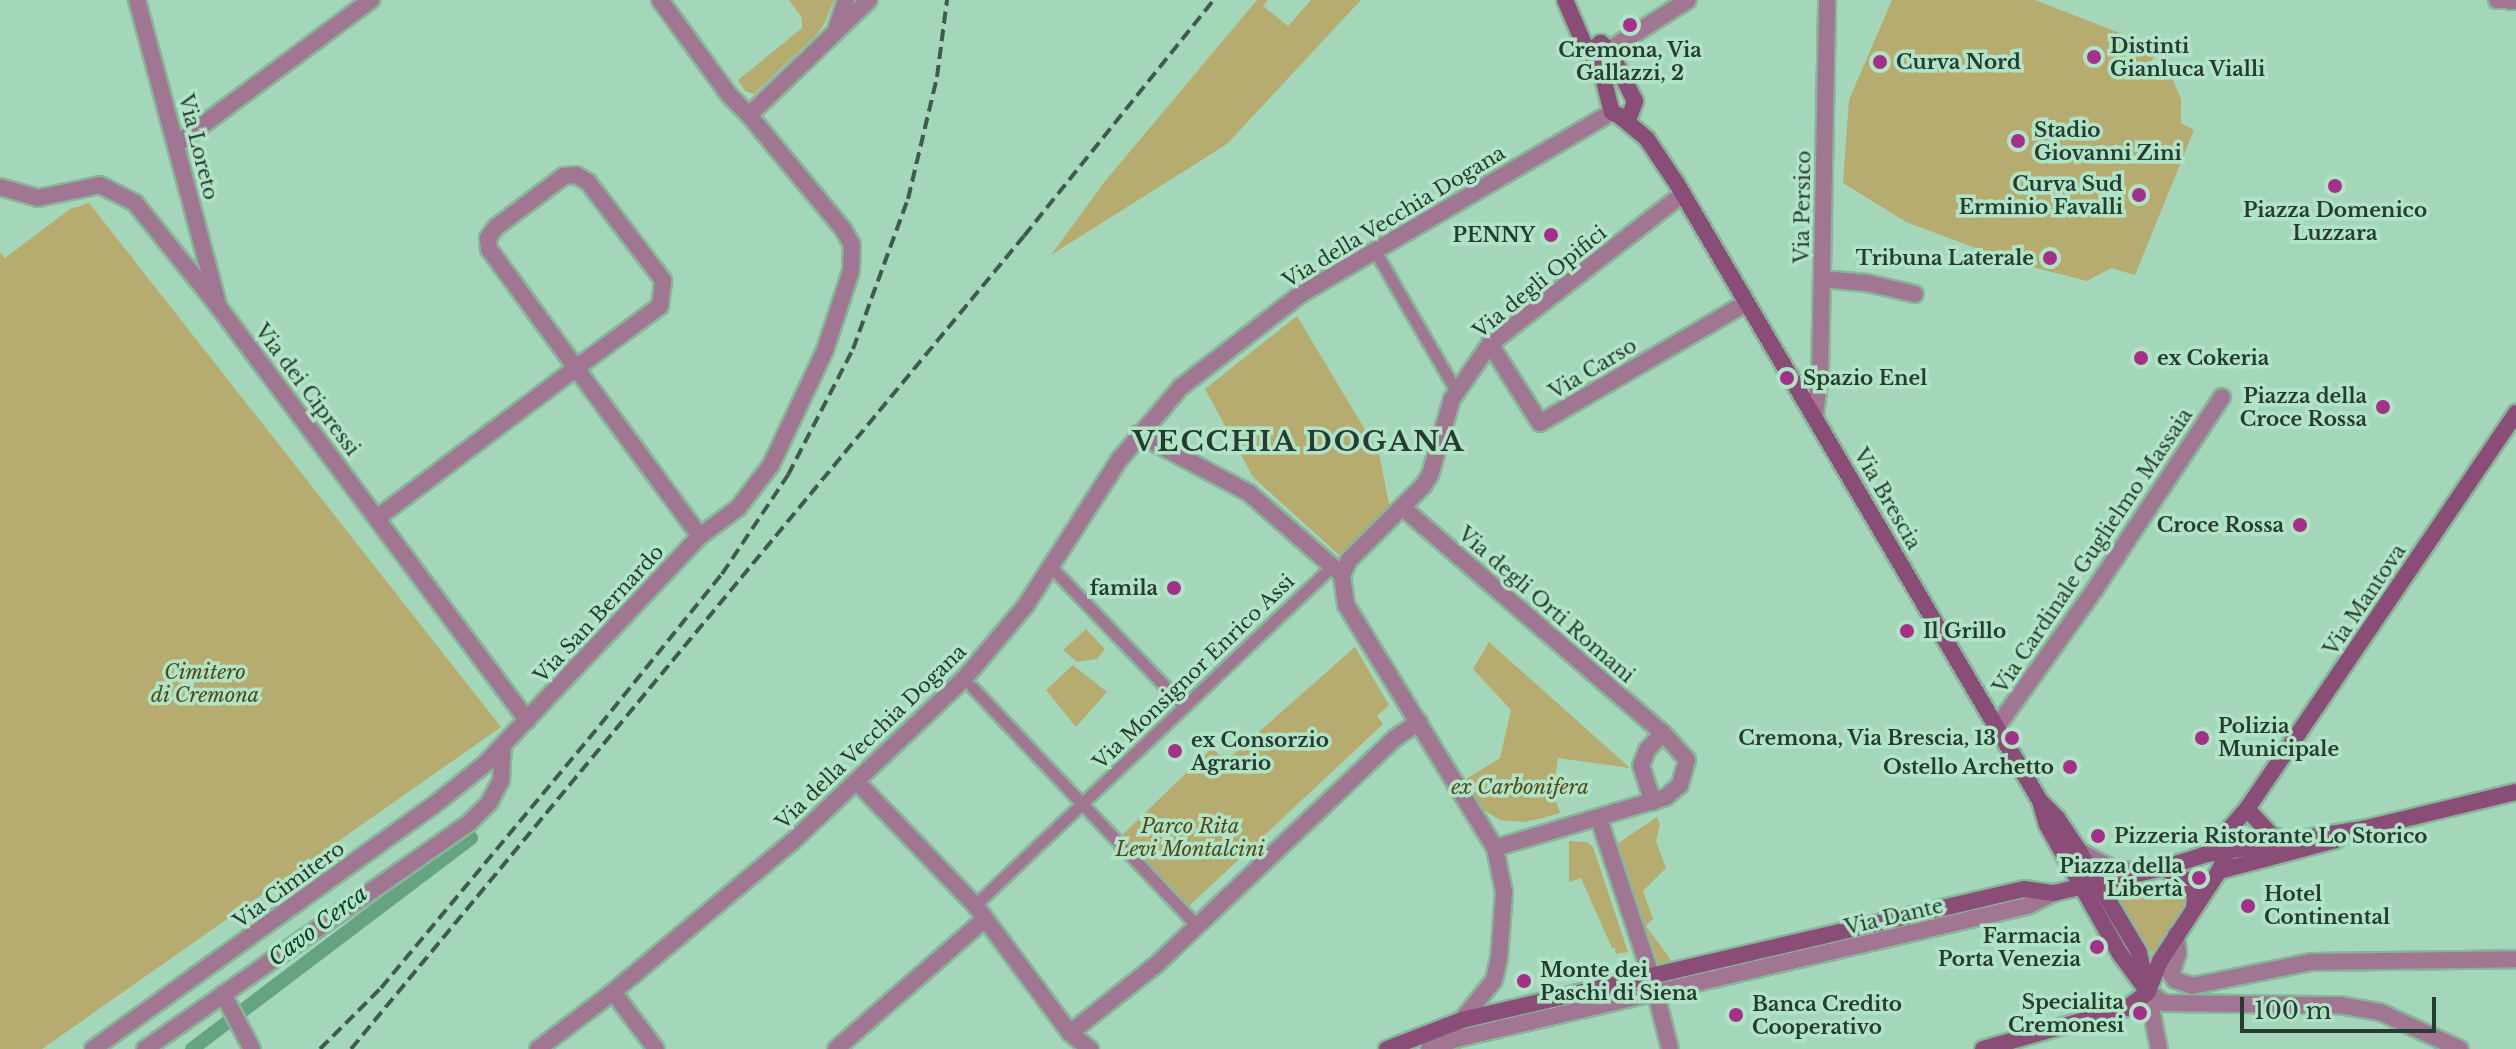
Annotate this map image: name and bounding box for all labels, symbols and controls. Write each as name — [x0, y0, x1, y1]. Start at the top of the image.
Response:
marker: Cremona, Via Gallazzi, 2 — [1621, 16, 1639, 34]
place label: Distinti Gianluca Vialli — [2110, 34, 2266, 81]
place label: Cremona, Via Gallazzi, 2 — [1558, 38, 1702, 85]
marker: Distinti Gianluca Vialli — [2085, 48, 2103, 66]
place label: Curva Nord — [1896, 50, 2021, 74]
marker: Curva Nord — [1871, 53, 1889, 71]
street label: Via Loreto — [173, 92, 223, 202]
place label: Stadio Giovanni Zini — [2034, 118, 2182, 165]
marker: Stadio Giovanni Zini — [2009, 132, 2027, 150]
street label: Via della Vecchia Dogana — [1278, 141, 1510, 293]
street label: Via Persico — [1790, 150, 1816, 264]
place label: Curva Sud Erminio Favalli — [1959, 172, 2123, 219]
marker: Piazza Domenico Luzzara — [2326, 177, 2344, 195]
marker: Curva Sud Erminio Favalli — [2130, 186, 2148, 204]
place label: Piazza Domenico Luzzara — [2243, 198, 2427, 245]
street label: Via degli Opifici — [1468, 221, 1612, 343]
place label: PENNY — [1453, 223, 1535, 247]
marker: PENNY — [1542, 226, 1560, 244]
place label: Tribuna Laterale — [1856, 246, 2034, 270]
marker: Tribuna Laterale — [2041, 249, 2059, 267]
street label: Via dei Cipressi — [250, 319, 364, 461]
street label: Via Carso — [1545, 333, 1641, 405]
place label: ex Cokeria — [2157, 346, 2270, 370]
marker: ex Cokeria — [2132, 349, 2150, 367]
place label: Spazio Enel — [1803, 366, 1927, 390]
marker: Spazio Enel — [1778, 369, 1796, 387]
place label: Piazza della Croce Rossa — [2240, 384, 2367, 431]
marker: Piazza della Croce Rossa — [2374, 398, 2392, 416]
street label: Via Cardinale Guglielmo Massaia — [1988, 404, 2198, 698]
district label: VECCHIA DOGANA — [1132, 425, 1466, 459]
street label: Via Brescia — [1848, 444, 1926, 554]
place label: Croce Rossa — [2157, 513, 2284, 537]
marker: Croce Rossa — [2291, 516, 2309, 534]
street label: Via degli Orti Romani — [1453, 522, 1639, 688]
street label: Via San Bernardo — [529, 540, 669, 688]
street label: Via Mantova — [2319, 540, 2411, 660]
street label: Via Monsignor Enrico Assi — [1088, 569, 1300, 775]
place label: famila — [1090, 576, 1158, 600]
marker: famila — [1165, 579, 1183, 597]
place label: Il Grillo — [1923, 619, 2006, 643]
marker: Il Grillo — [1898, 622, 1916, 640]
street label: Via della Vecchia Dogana — [770, 639, 972, 835]
park label: Cimitero di Cremona — [151, 660, 259, 707]
place label: Polizia Municipale — [2218, 714, 2339, 761]
place label: Cremona, Via Brescia, 13 — [1737, 726, 1996, 750]
place label: ex Consorzio Agrario — [1191, 728, 1329, 775]
marker: Cremona, Via Brescia, 13 — [2003, 729, 2021, 747]
marker: Polizia Municipale — [2193, 729, 2211, 747]
marker: ex Consorzio Agrario — [1166, 742, 1184, 760]
place label: Ostello Archetto — [1882, 755, 2054, 779]
marker: Ostello Archetto — [2061, 758, 2079, 776]
park label: ex Carbonifera — [1451, 775, 1589, 799]
park label: Parco Rita Levi Montalcini — [1115, 814, 1265, 861]
place label: Pizzeria Ristorante Lo Storico — [2114, 824, 2428, 848]
marker: Pizzeria Ristorante Lo Storico — [2089, 827, 2107, 845]
street label: Via Cimitero — [229, 837, 349, 933]
place label: Piazza della Libertà — [2059, 854, 2183, 901]
marker: Piazza della Libertà — [2190, 869, 2208, 887]
water label: Cavo Cerca — [263, 880, 373, 972]
place label: Hotel Continental — [2264, 882, 2390, 929]
street label: Via Dante — [1842, 894, 1946, 940]
marker: Hotel Continental — [2239, 897, 2257, 915]
place label: Farmacia Porta Venezia — [1937, 924, 2081, 971]
marker: Farmacia Porta Venezia — [2088, 938, 2106, 956]
place label: Monte dei Paschi di Siena — [1540, 958, 1698, 1005]
marker: Monte dei Paschi di Siena — [1515, 972, 1533, 990]
scale bar — [2244, 981, 2440, 1031]
place label: Specialita Cremonesi — [2008, 990, 2124, 1037]
place label: Banca Credito Cooperativo — [1752, 992, 1902, 1039]
text: 100 m — [2254, 996, 2332, 1025]
marker: Specialita Cremonesi — [2131, 1004, 2149, 1022]
marker: Banca Credito Cooperativo — [1727, 1006, 1745, 1024]

